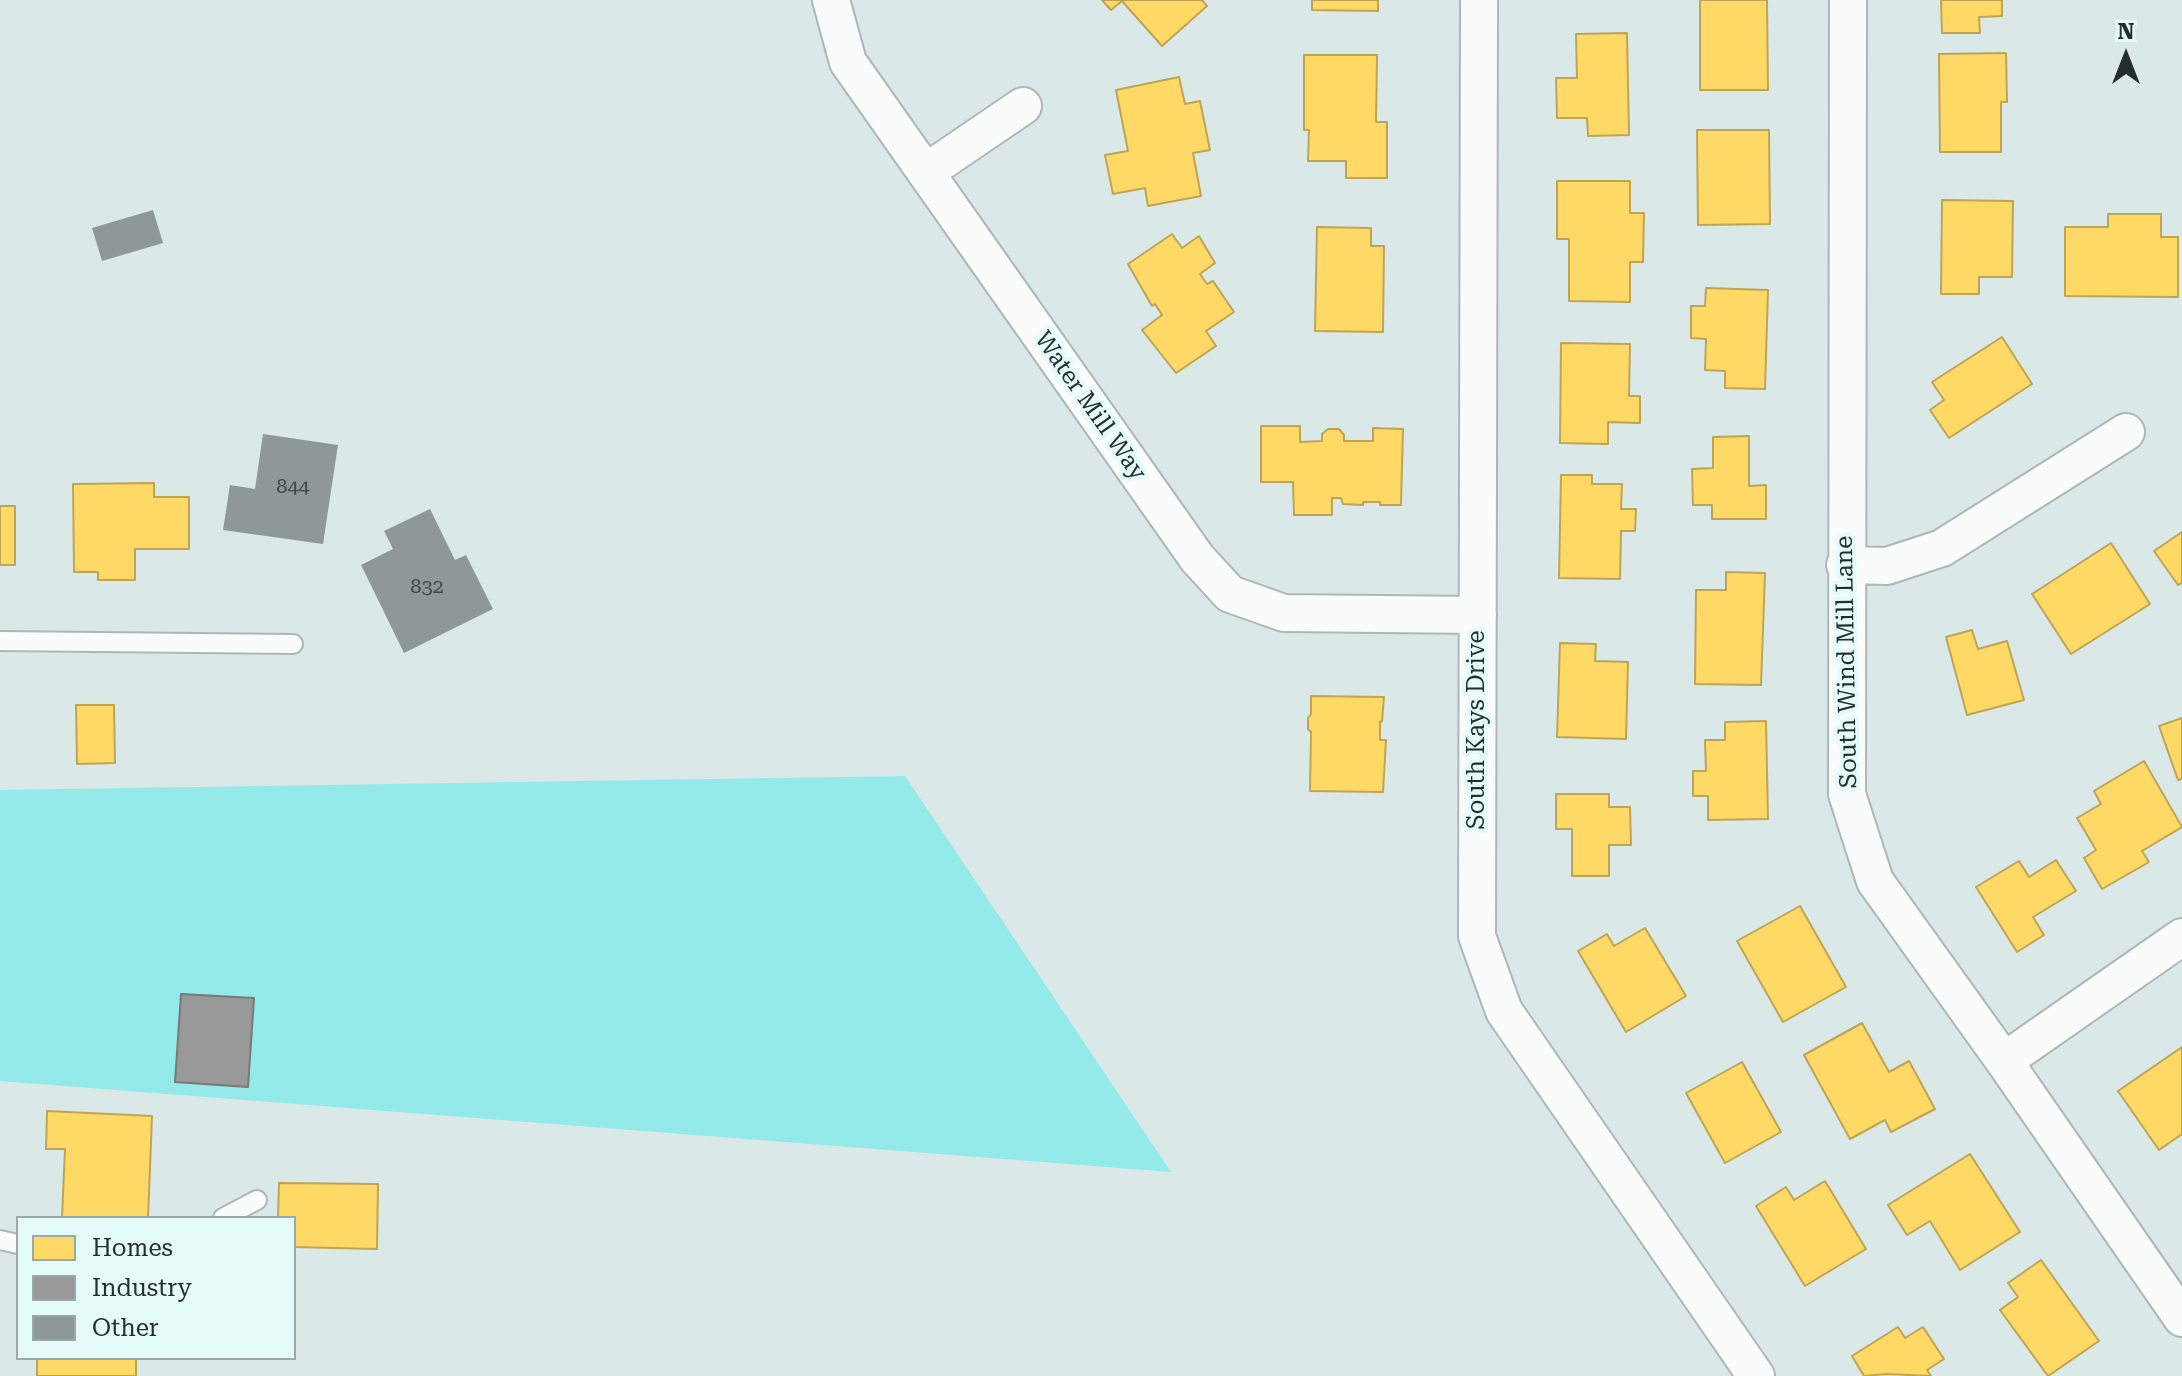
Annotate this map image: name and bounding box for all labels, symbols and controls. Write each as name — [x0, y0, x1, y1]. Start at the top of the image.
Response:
north arrow — [2086, 16, 2166, 96]
text: N — [2118, 19, 2134, 44]
street label: Water Mill Way — [1028, 326, 1152, 486]
house number: 844 — [276, 475, 310, 499]
street label: South Wind Mill Lane — [1830, 535, 1864, 789]
house number: 832 — [410, 575, 444, 599]
street label: South Kays Drive — [1463, 630, 1491, 830]
legend — [16, 1216, 296, 1360]
text: Homes — [92, 1234, 173, 1262]
text: Industry — [92, 1274, 192, 1302]
text: Other — [92, 1314, 159, 1342]

